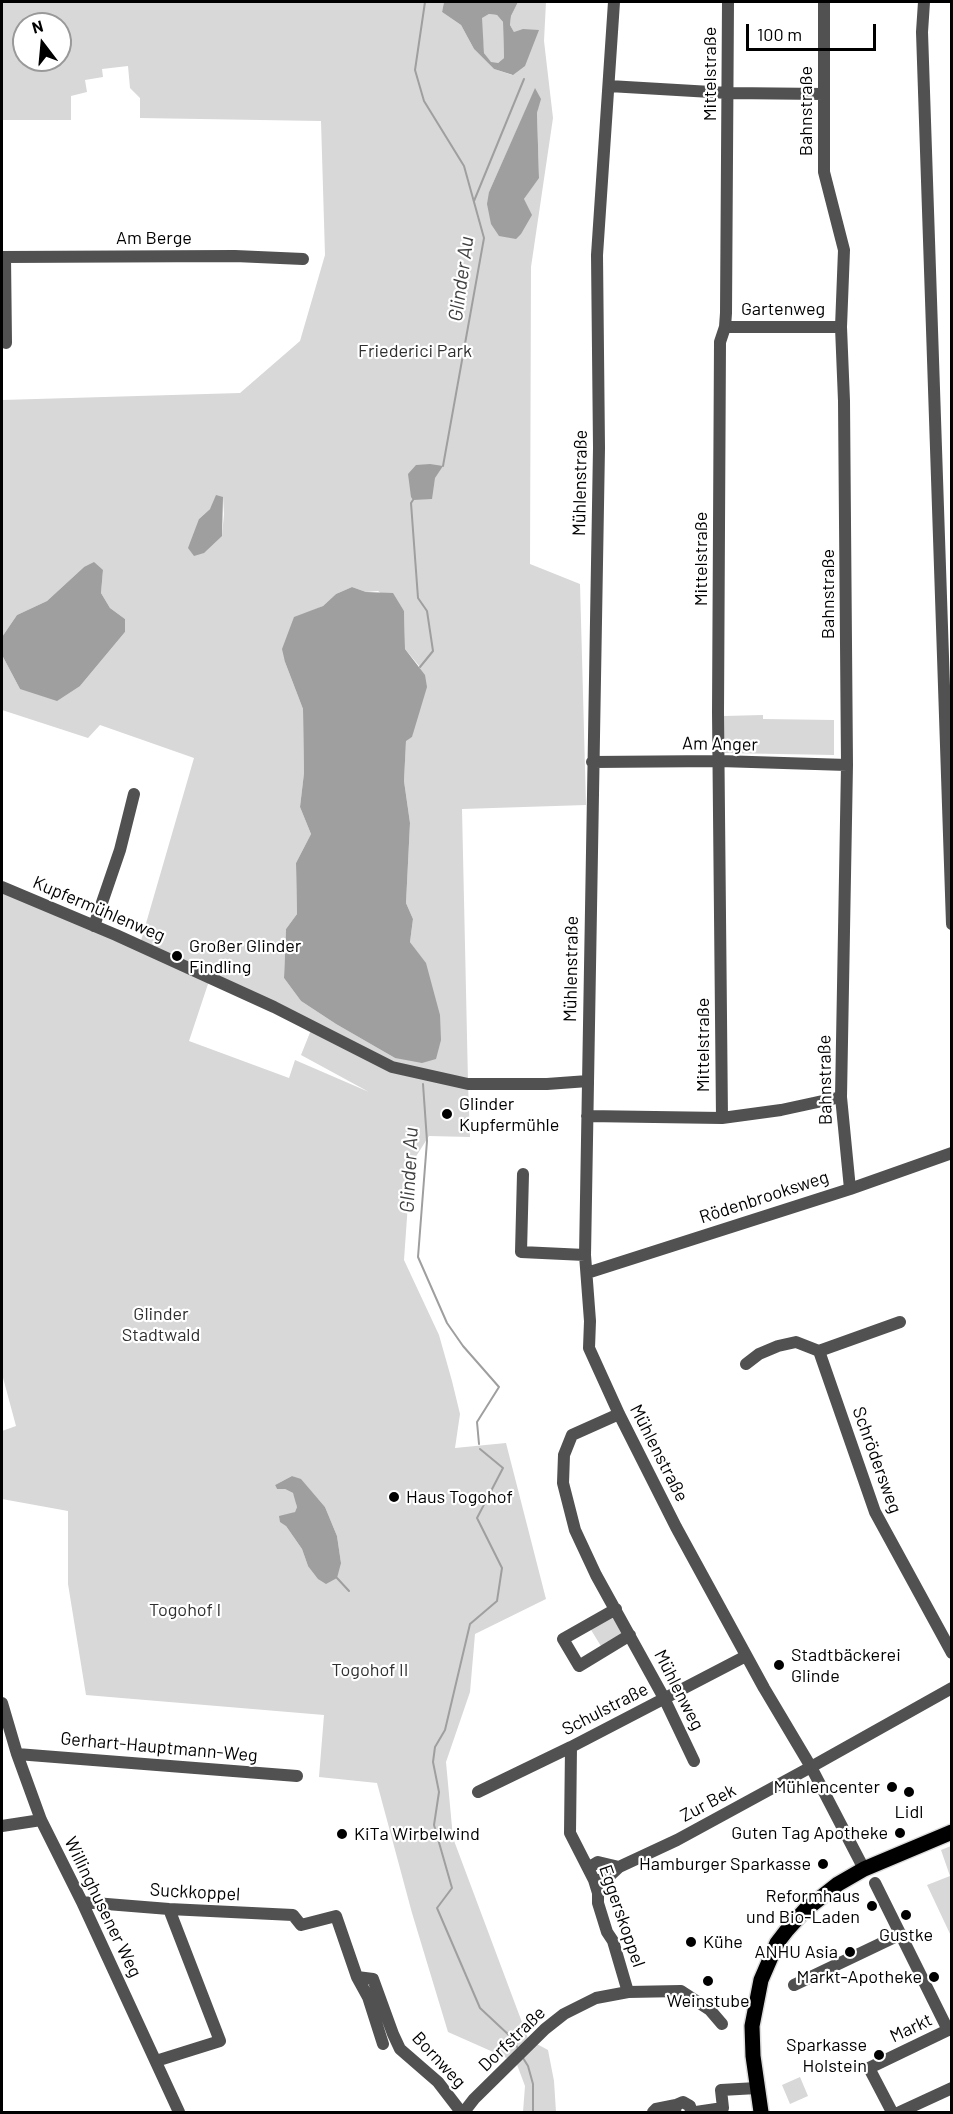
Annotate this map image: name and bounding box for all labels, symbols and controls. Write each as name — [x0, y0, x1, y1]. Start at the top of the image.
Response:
north arrow — [12, 12, 72, 72]
scale bar — [749, 12, 880, 50]
text: N — [30, 16, 45, 37]
text: 100 m — [757, 23, 802, 45]
street label: Mittelstraße — [699, 27, 721, 121]
street label: Bahnstraße — [795, 66, 817, 156]
street label: Am Berge — [116, 227, 192, 249]
water label: Glinder Au — [443, 235, 479, 323]
street label: Gartenweg — [741, 298, 825, 320]
park label: Friederici Park — [358, 340, 472, 362]
street label: Mühlenstraße — [568, 430, 592, 536]
street label: Mittelstraße — [690, 512, 712, 606]
street label: Bahnstraße — [817, 549, 839, 639]
street label: Am Anger — [682, 733, 758, 755]
street label: Kupfermühlenweg — [30, 871, 168, 947]
street label: Mühlenstraße — [559, 916, 583, 1022]
place label: Großer Glinder Findling — [189, 935, 301, 978]
marker: Großer Glinder Findling — [170, 949, 184, 963]
street label: Mittelstraße — [692, 998, 714, 1092]
street label: Bahnstraße — [813, 1035, 837, 1125]
place label: Glinder Kupfermühle — [459, 1093, 559, 1136]
marker: Glinder Kupfermühle — [440, 1107, 454, 1121]
water label: Glinder Au — [395, 1127, 423, 1213]
street label: Rödenbrooksweg — [697, 1166, 831, 1228]
park label: Glinder Stadtwald — [122, 1303, 200, 1346]
street label: Mühlenstraße — [625, 1401, 693, 1505]
street label: Schrödersweg — [848, 1404, 906, 1516]
place label: Haus Togohof — [406, 1486, 513, 1508]
marker: Haus Togohof — [387, 1490, 401, 1504]
park label: Togohof I — [149, 1599, 221, 1621]
place label: Stadtbäckerei Glinde — [791, 1644, 901, 1686]
street label: Mühlenweg — [650, 1646, 708, 1734]
marker: Stadtbäckerei Glinde — [772, 1658, 786, 1672]
park label: Togohof II — [332, 1659, 408, 1681]
street label: Schulstraße — [558, 1678, 652, 1740]
street label: Gerhart-Hauptmann-Weg — [59, 1728, 259, 1766]
place label: Mühlencenter — [773, 1776, 880, 1798]
street label: Zur Bek — [677, 1779, 739, 1827]
marker: Mühlencenter — [885, 1780, 899, 1794]
marker: Lidl — [902, 1785, 916, 1799]
place label: Lidl — [895, 1801, 923, 1823]
place label: Guten Tag Apotheke — [731, 1822, 888, 1844]
place label: KiTa Wirbelwind — [354, 1823, 480, 1845]
marker: Guten Tag Apotheke — [893, 1826, 907, 1840]
marker: KiTa Wirbelwind — [335, 1827, 349, 1841]
street label: Willinghusener Weg — [60, 1833, 146, 1981]
place label: Hamburger Sparkasse — [639, 1853, 811, 1875]
marker: Hamburger Sparkasse — [816, 1857, 830, 1871]
street label: Eggerskoppel — [594, 1862, 650, 1970]
street label: Suckkoppel — [149, 1879, 241, 1905]
place label: Reformhaus und Bio-Laden — [746, 1885, 860, 1928]
marker: Reformhaus und Bio-Laden — [865, 1899, 879, 1913]
marker: Gustke — [899, 1908, 913, 1922]
place label: Gustke — [879, 1924, 933, 1946]
place label: Kühe — [703, 1931, 743, 1953]
marker: Kühe — [684, 1935, 698, 1949]
place label: ANHU Asia — [754, 1941, 838, 1963]
marker: ANHU Asia — [843, 1945, 857, 1959]
place label: Markt-Apotheke — [797, 1966, 922, 1988]
marker: Markt-Apotheke — [927, 1970, 941, 1984]
marker: Weinstube — [701, 1974, 715, 1988]
place label: Weinstube — [667, 1990, 749, 2012]
street label: Dorfstraße — [474, 2002, 550, 2076]
street label: Markt — [886, 2009, 936, 2047]
street label: Bornweg — [408, 2027, 470, 2093]
place label: Sparkasse Holstein — [786, 2034, 867, 2076]
marker: Sparkasse Holstein — [872, 2048, 886, 2062]

